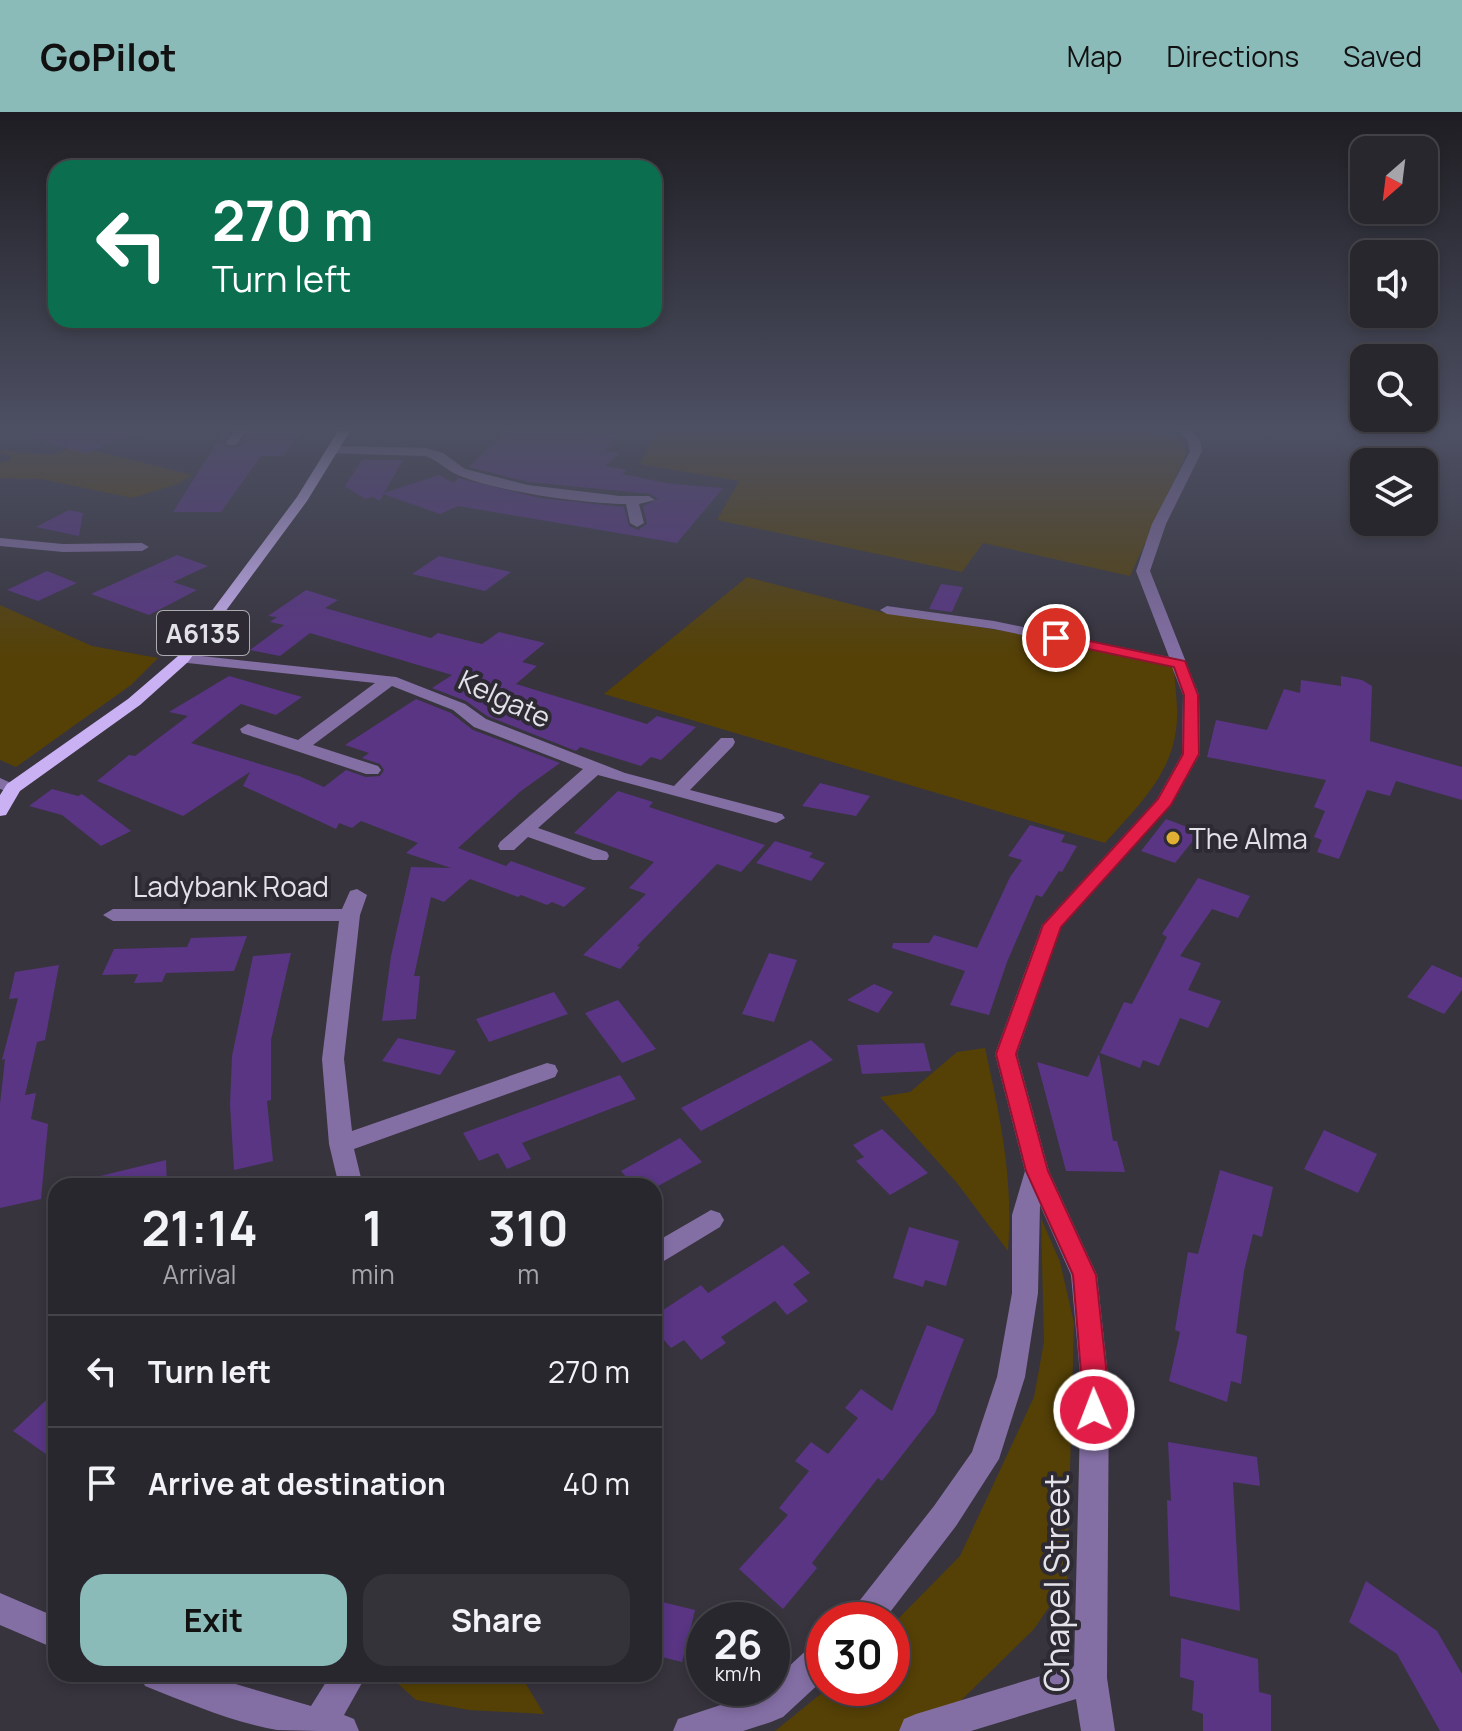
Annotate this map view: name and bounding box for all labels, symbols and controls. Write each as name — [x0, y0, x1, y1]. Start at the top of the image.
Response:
text: GoPilot — [40, 30, 177, 82]
text: Map — [1067, 37, 1122, 75]
text: Directions — [1166, 37, 1299, 75]
text: Saved — [1343, 37, 1422, 75]
north arrow — [1350, 136, 1438, 224]
map controls — [1350, 136, 1438, 536]
text: 270 m — [212, 181, 374, 258]
icon: left — [80, 192, 184, 296]
button: sound — [1350, 240, 1438, 328]
text: Turn left — [212, 254, 351, 303]
button: search — [1350, 344, 1438, 432]
button: layers — [1350, 448, 1438, 536]
pin — [1022, 604, 1090, 672]
road number: A6135 — [157, 611, 249, 655]
icon: arrive — [1034, 616, 1078, 660]
street label: Kelgate — [453, 660, 557, 736]
place label: The Alma — [1189, 819, 1308, 857]
marker: The Alma — [1164, 829, 1182, 847]
street label: Ladybank Road — [133, 867, 329, 905]
text: 21:14 — [141, 1195, 258, 1260]
text: 1 — [362, 1195, 383, 1260]
text: 310 — [488, 1195, 569, 1260]
text: Arrival — [162, 1256, 237, 1292]
text: min — [351, 1256, 395, 1292]
text: m — [517, 1256, 539, 1292]
icon: left — [80, 1349, 124, 1393]
text: Turn left — [148, 1351, 271, 1392]
text: 270 m — [548, 1351, 630, 1392]
position arrow — [1052, 1368, 1136, 1452]
icon: arrive — [80, 1461, 124, 1505]
text: Arrive at destination — [148, 1463, 446, 1504]
text: 40 m — [563, 1463, 630, 1504]
street label: Chapel Street — [1033, 1474, 1079, 1692]
button: Exit — [80, 1574, 347, 1666]
button: Share — [363, 1574, 630, 1666]
speed limit sign: 30 — [806, 1602, 910, 1706]
text: 26 — [714, 1616, 762, 1671]
text: km/h — [715, 1660, 761, 1687]

